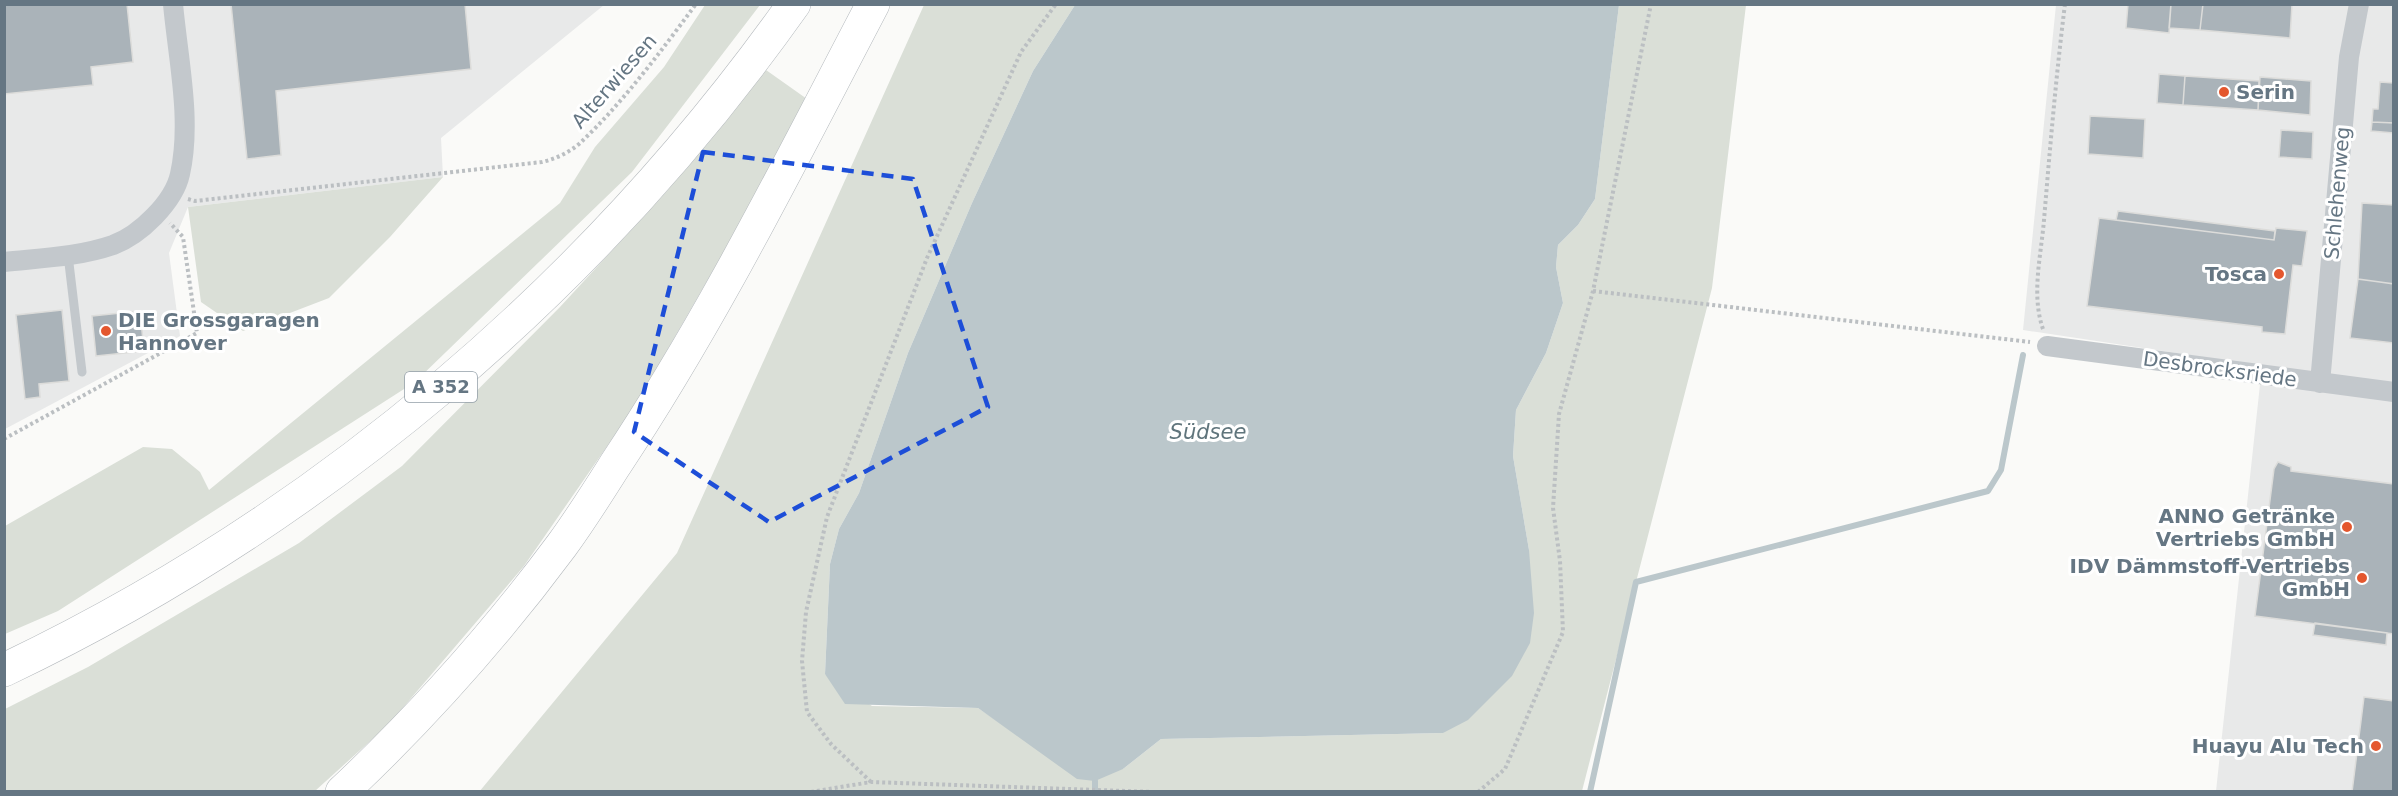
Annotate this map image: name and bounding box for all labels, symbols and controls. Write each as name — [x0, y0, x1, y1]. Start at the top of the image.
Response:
street label: Alterwiesen — [566, 29, 662, 133]
place label: Serin — [2236, 80, 2295, 104]
marker: Serin — [2217, 85, 2231, 99]
street label: Schlehenweg — [2319, 126, 2355, 260]
place label: Tosca — [2205, 262, 2267, 286]
marker: Tosca — [2272, 267, 2286, 281]
place label: DIE Grossgaragen Hannover — [118, 308, 320, 355]
marker: DIE Grossgaragen Hannover — [99, 324, 113, 338]
street label: Desbrocksriede — [2142, 346, 2298, 392]
road number: A 352 — [405, 372, 477, 402]
water label: Südsee — [1170, 420, 1246, 444]
place label: ANNO Getränke Vertriebs GmbH — [2156, 504, 2335, 551]
marker: ANNO Getränke Vertriebs GmbH — [2340, 520, 2354, 534]
place label: IDV Dämmstoff-Vertriebs GmbH — [2070, 554, 2350, 601]
marker: IDV Dämmstoff-Vertriebs GmbH — [2355, 571, 2369, 585]
place label: Huayu Alu Tech — [2192, 734, 2364, 758]
marker: Huayu Alu Tech — [2369, 739, 2383, 753]

